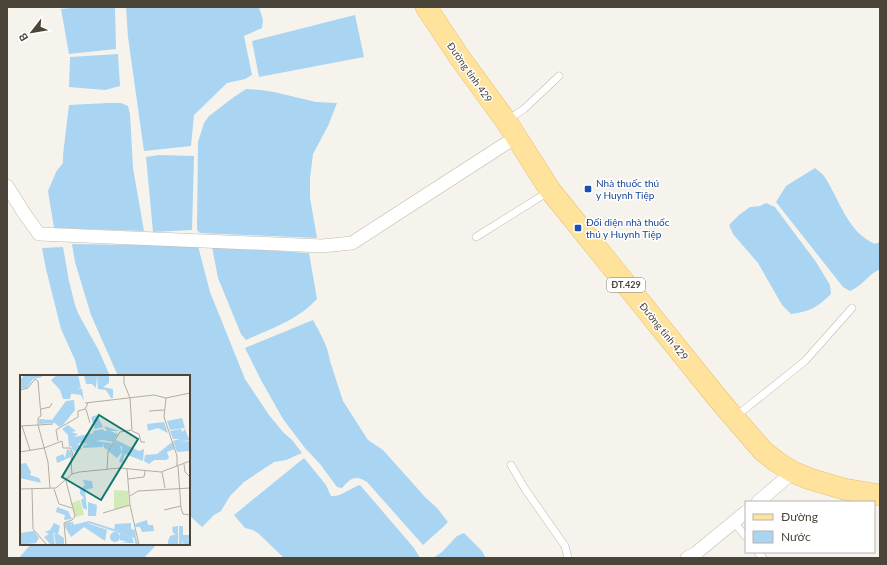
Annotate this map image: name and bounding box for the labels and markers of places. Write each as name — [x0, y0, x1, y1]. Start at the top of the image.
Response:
place label: Nhà thuốc thú y Huynh Tiệp — [596, 177, 659, 201]
marker: Nhà thuốc thú y Huynh Tiệp — [583, 184, 593, 194]
place label: Đối diện nhà thuốc thú y Huynh Tiệp — [586, 216, 670, 240]
marker: Đối diện nhà thuốc thú y Huynh Tiệp — [573, 223, 583, 233]

